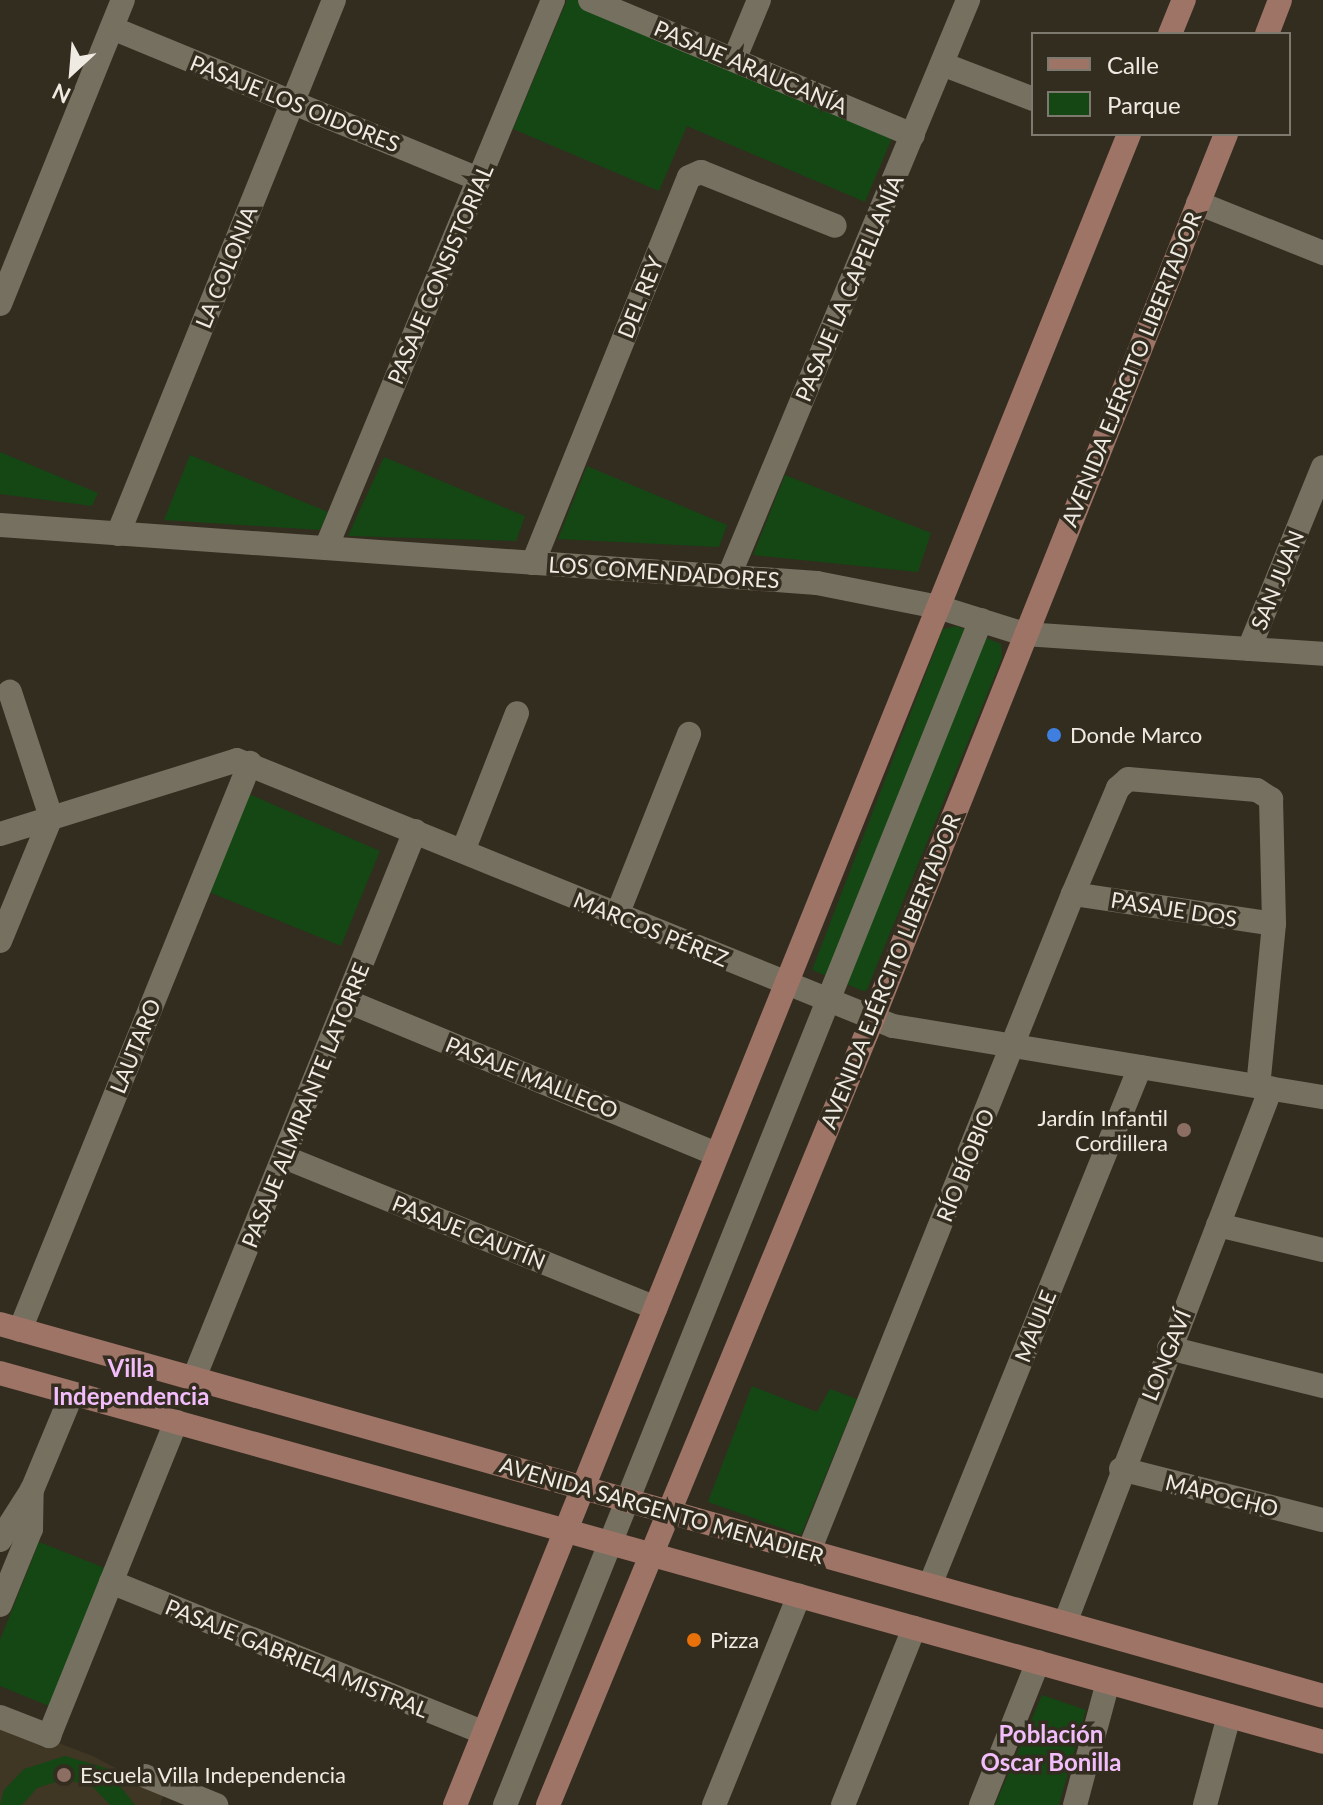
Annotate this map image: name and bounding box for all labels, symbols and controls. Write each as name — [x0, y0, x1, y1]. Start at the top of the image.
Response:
street label: PASAJE ARAUCANÍA — [650, 14, 852, 120]
north arrow — [32, 32, 112, 112]
legend — [1031, 32, 1291, 136]
street label: PASAJE LOS OIDORES — [186, 49, 404, 157]
text: Calle — [1107, 50, 1159, 79]
text: N — [48, 78, 75, 110]
text: Parque — [1107, 90, 1181, 119]
street label: PASAJE CONSISTORIAL — [382, 160, 498, 388]
street label: PASAJE LA CAPELLANÍA — [789, 171, 909, 405]
street label: LA COLONIA — [189, 202, 263, 332]
street label: AVENIDA EJÉRCITO LIBERTADOR — [1055, 207, 1207, 531]
street label: DEL REY — [612, 252, 668, 342]
street label: SAN JUAN — [1245, 526, 1309, 634]
street label: LOS COMENDADORES — [548, 551, 780, 593]
place label: Donde Marco — [1070, 722, 1202, 748]
marker: Donde Marco — [1045, 726, 1063, 744]
street label: AVENIDA EJÉRCITO LIBERTADOR — [814, 809, 966, 1133]
street label: MARCOS PÉREZ — [570, 886, 732, 972]
street label: PASAJE DOS — [1109, 886, 1239, 932]
street label: PASAJE ALMIRANTE LATORRE — [236, 958, 374, 1252]
street label: LAUTARO — [104, 995, 166, 1097]
street label: PASAJE MALLECO — [442, 1030, 622, 1124]
place label: Jardín Infantil Cordillera — [1038, 1104, 1168, 1156]
street label: RÍO BÍOBIO — [930, 1105, 1000, 1225]
marker: Jardín Infantil Cordillera — [1175, 1121, 1193, 1139]
street label: PASAJE CAUTÍN — [389, 1189, 549, 1275]
street label: MAULE — [1009, 1286, 1061, 1366]
street label: LONGAVÍ — [1136, 1306, 1196, 1404]
district label: Villa Independencia — [53, 1354, 209, 1410]
street label: AVENIDA SARGENTO MENADIER — [497, 1451, 827, 1569]
street label: MAPOCHO — [1163, 1468, 1281, 1522]
street label: PASAJE GABRIELA MISTRAL — [161, 1593, 433, 1723]
place label: Pizza — [710, 1627, 759, 1653]
marker: Pizza — [685, 1631, 703, 1649]
district label: Población Oscar Bonilla — [980, 1720, 1122, 1776]
place label: Escuela Villa Independencia — [80, 1762, 347, 1788]
marker: Escuela Villa Independencia — [55, 1766, 73, 1784]

